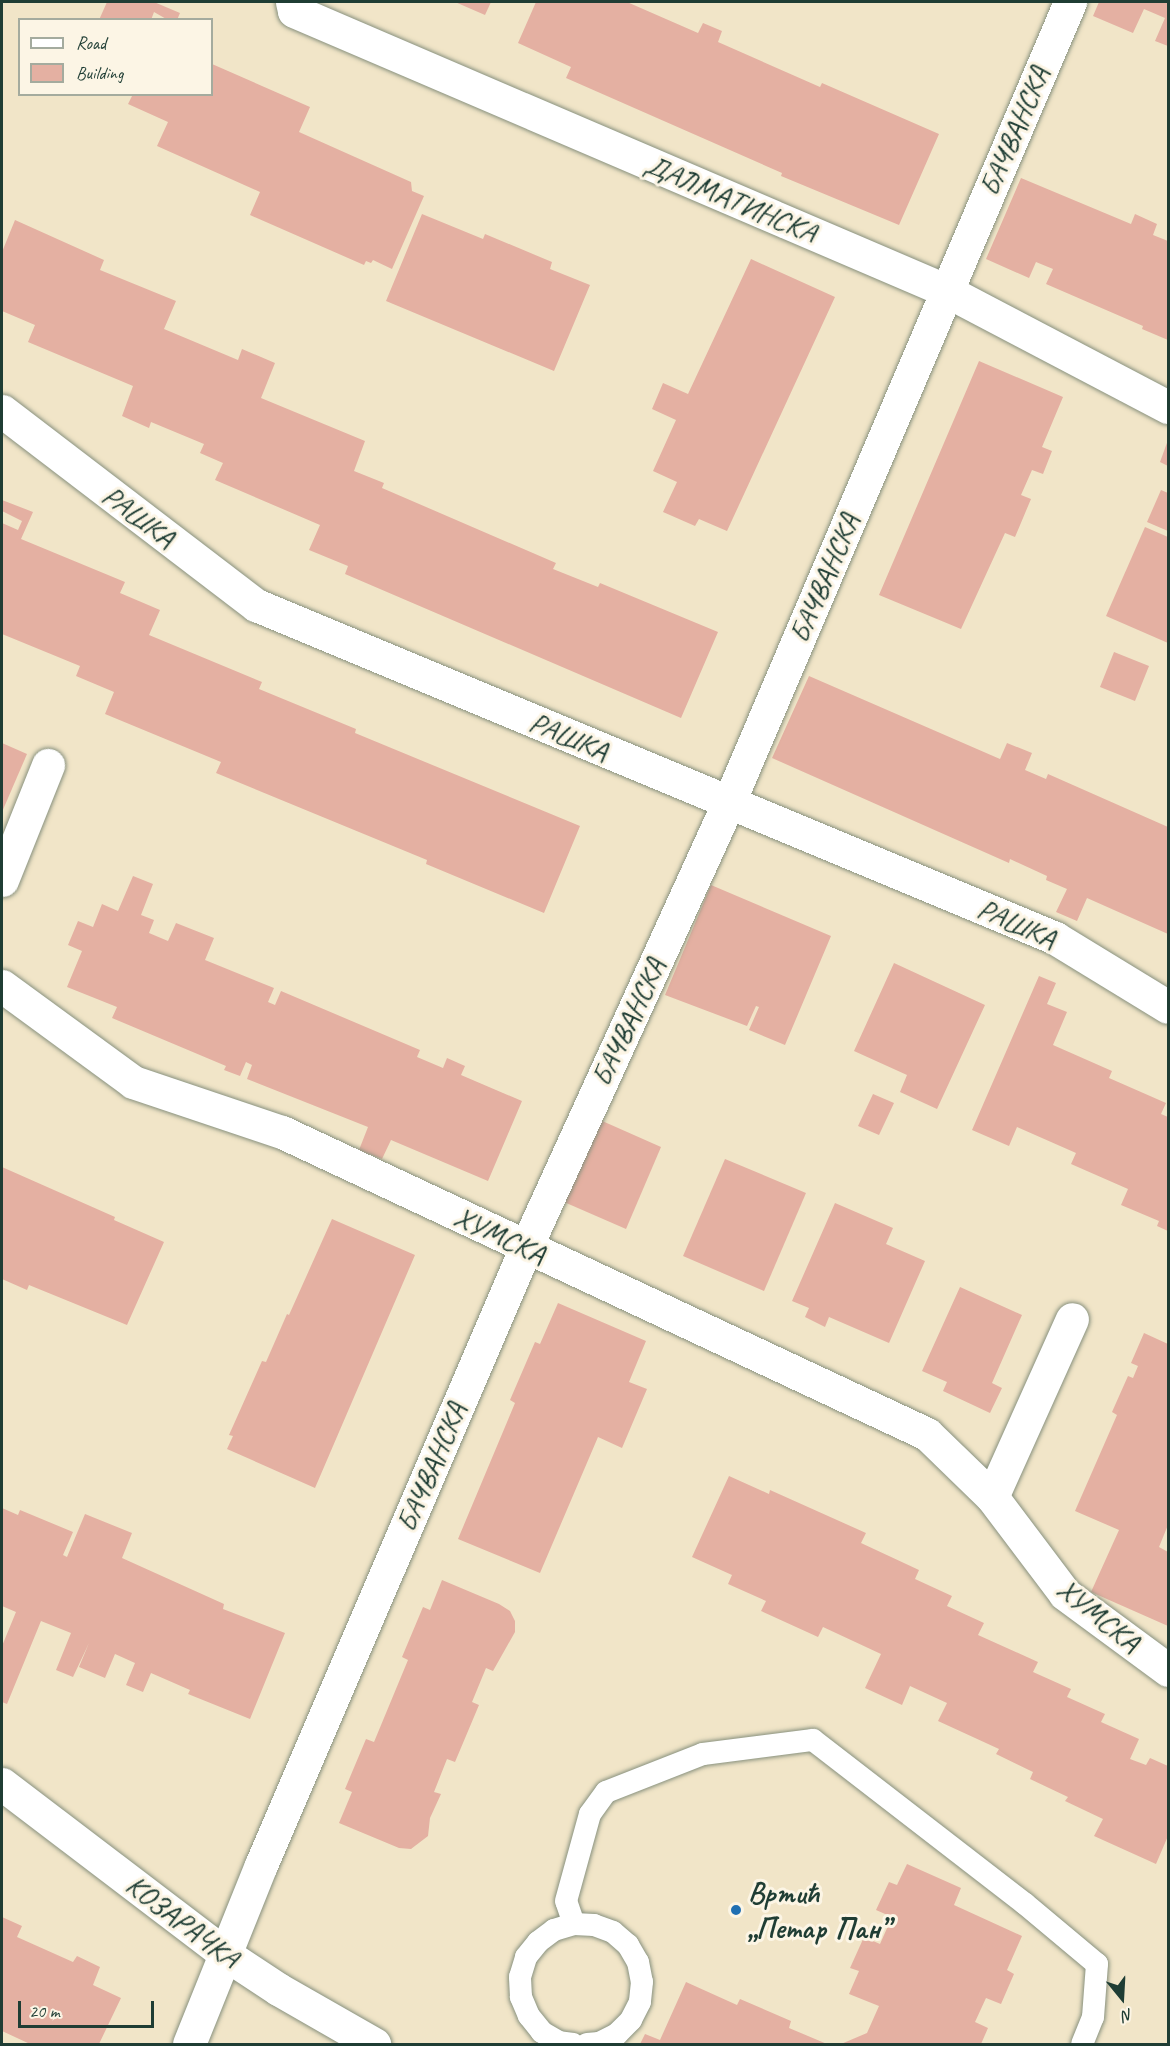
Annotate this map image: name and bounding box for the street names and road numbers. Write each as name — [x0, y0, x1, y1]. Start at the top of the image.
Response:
street label: БАЧВАНСКА — [971, 61, 1057, 201]
street label: ДАЛМАТИНСКА — [640, 146, 822, 250]
street label: РАШКА — [95, 477, 183, 555]
street label: БАЧВАНСКА — [781, 508, 867, 648]
street label: РАШКА — [524, 703, 614, 769]
street label: РАШКА — [972, 890, 1062, 956]
street label: БАЧВАНСКА — [583, 952, 673, 1092]
street label: ХУМСКА — [449, 1198, 551, 1272]
street label: БАЧВАНСКА — [388, 1397, 474, 1537]
street label: ХУМСКА — [1050, 1571, 1148, 1659]
street label: КОЗАРАЧКА — [119, 1867, 247, 1975]

